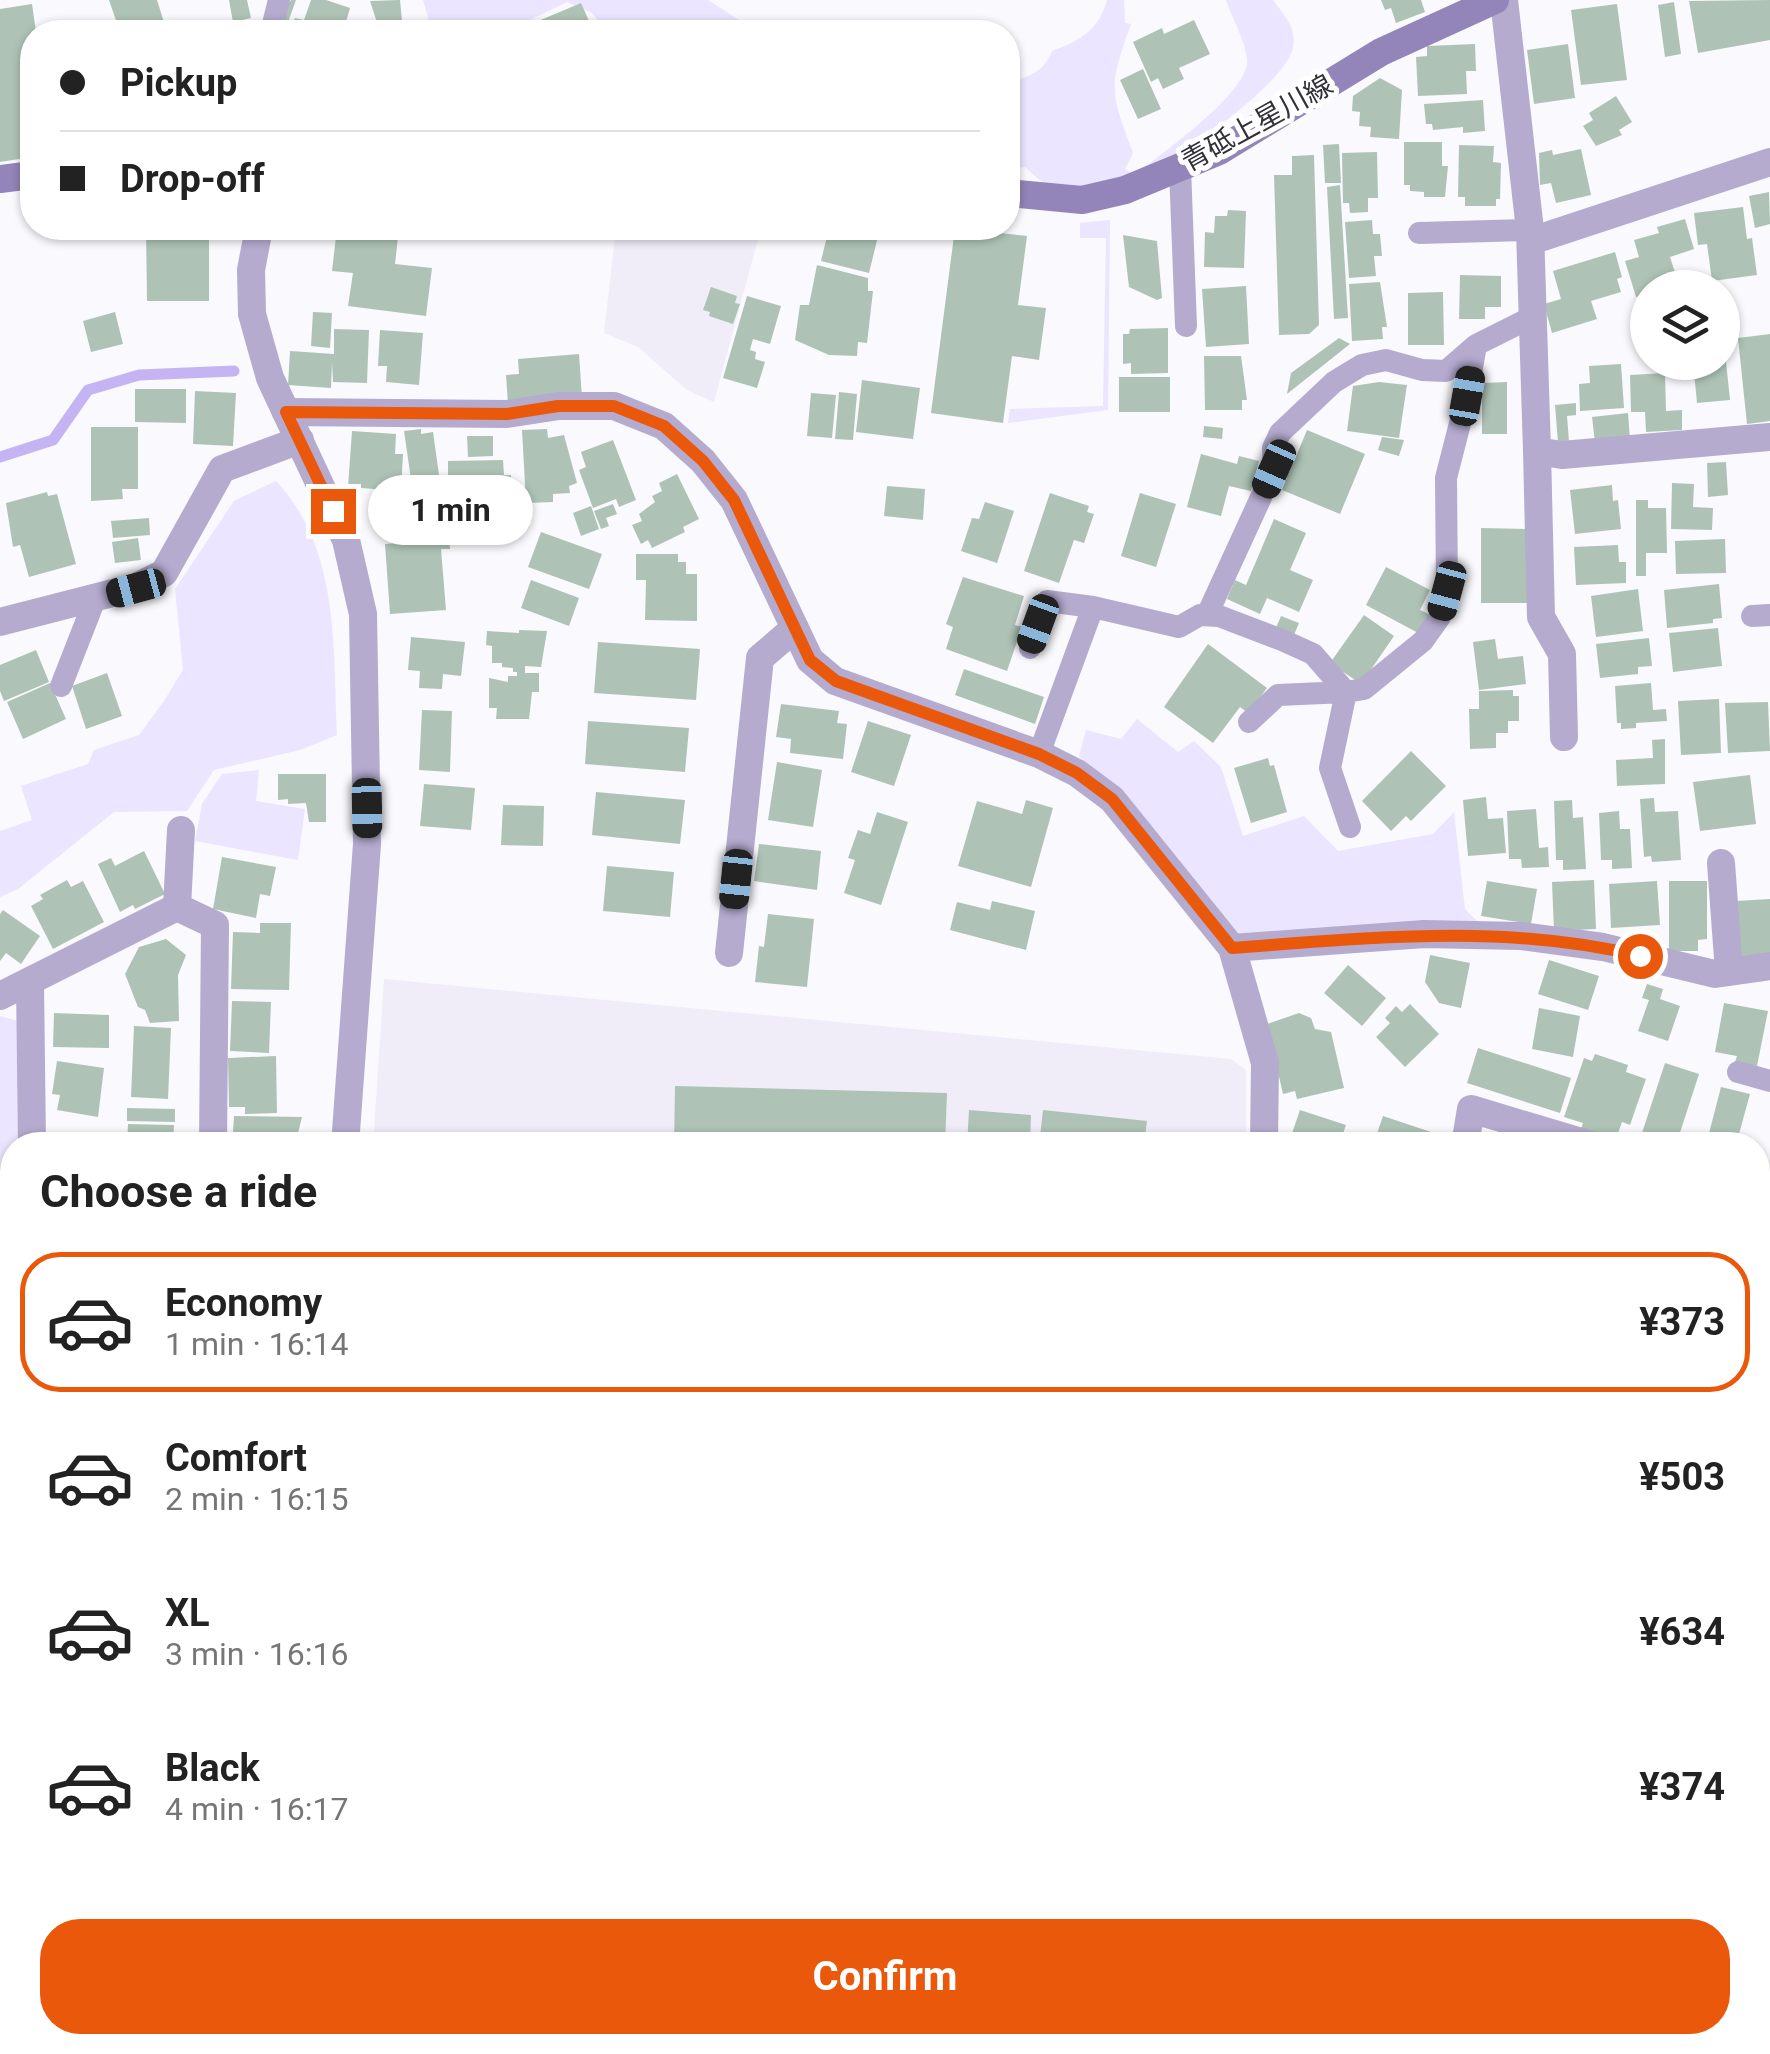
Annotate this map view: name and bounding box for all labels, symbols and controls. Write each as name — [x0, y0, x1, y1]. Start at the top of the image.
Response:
text: Pickup — [120, 61, 237, 105]
street label: 青砥上星川線 — [1176, 68, 1338, 178]
text: Drop-off — [120, 157, 265, 201]
map controls — [1630, 270, 1740, 380]
button: layers — [1630, 270, 1740, 380]
car — [1447, 364, 1487, 428]
car — [1248, 435, 1300, 503]
callout: 1 min — [368, 476, 533, 546]
route end — [311, 489, 356, 534]
text: 1 min — [410, 491, 491, 529]
car — [1425, 558, 1469, 624]
car — [103, 566, 169, 610]
car — [1014, 591, 1062, 657]
car — [351, 778, 383, 838]
car — [718, 848, 754, 910]
route start — [1618, 934, 1663, 979]
text: Choose a ride — [40, 1165, 317, 1218]
icon: car — [45, 1277, 135, 1367]
text: Economy — [165, 1281, 322, 1325]
text: ¥373 — [1639, 1300, 1725, 1344]
text: 1 min · 16:14 — [165, 1325, 348, 1363]
icon: car — [45, 1432, 135, 1522]
text: Comfort — [165, 1436, 307, 1480]
text: ¥503 — [1639, 1455, 1725, 1499]
text: 2 min · 16:15 — [165, 1480, 348, 1518]
icon: car — [45, 1587, 135, 1677]
text: XL — [165, 1591, 210, 1635]
text: ¥634 — [1639, 1610, 1725, 1654]
text: 3 min · 16:16 — [165, 1635, 348, 1673]
icon: car — [45, 1742, 135, 1832]
text: Black — [165, 1746, 260, 1790]
text: ¥374 — [1639, 1765, 1725, 1809]
text: 4 min · 16:17 — [165, 1790, 348, 1828]
button: Confirm — [40, 1919, 1730, 2034]

